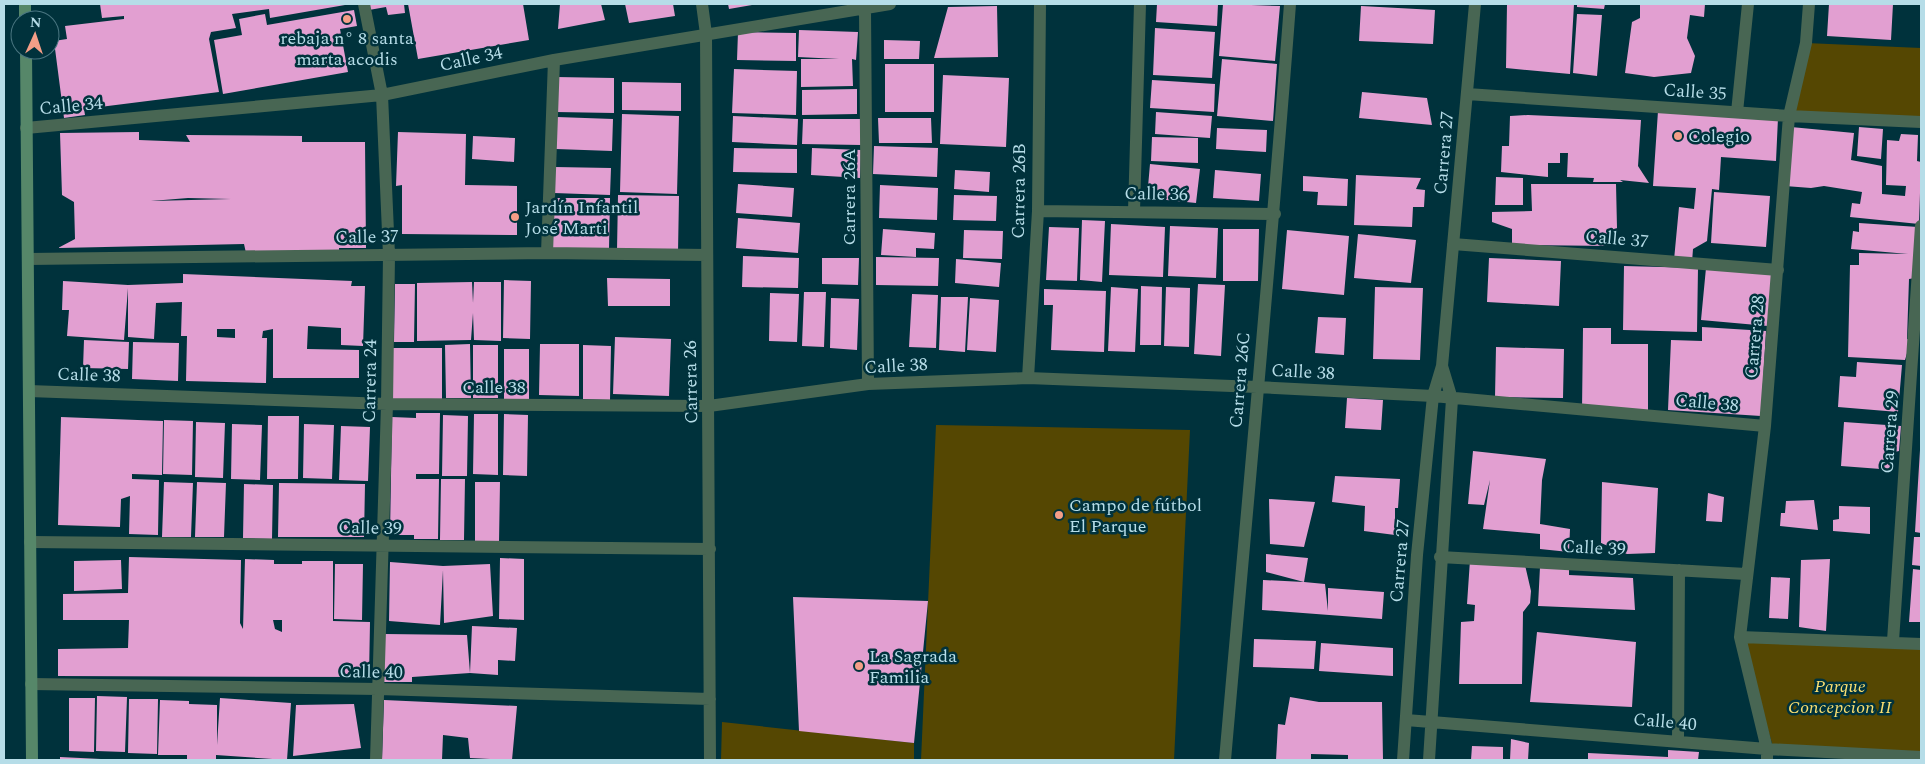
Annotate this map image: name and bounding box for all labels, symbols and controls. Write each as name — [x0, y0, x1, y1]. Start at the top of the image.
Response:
north arrow — [10, 10, 60, 60]
text: N — [29, 12, 42, 33]
marker: rebaja n° 8 santa marta acodis — [341, 13, 353, 25]
place label: rebaja n° 8 santa marta acodis — [280, 25, 414, 73]
street label: Calle 34 — [437, 39, 505, 79]
street label: Calle 35 — [1662, 76, 1728, 108]
street label: Calle 34 — [38, 90, 104, 122]
street label: Carrera 27 — [1427, 110, 1461, 196]
place label: Colegio — [1688, 123, 1750, 150]
marker: Colegio — [1672, 130, 1684, 142]
street label: Carrera 26B — [1005, 143, 1033, 239]
street label: Carrera 26A — [836, 148, 863, 246]
street label: Calle 36 — [1124, 180, 1188, 208]
place label: Jardín Infantil José Marti — [525, 194, 638, 242]
marker: Jardín Infantil José Marti — [509, 211, 521, 223]
street label: Calle 37 — [335, 223, 399, 251]
street label: Calle 37 — [1584, 223, 1650, 255]
street label: Carrera 28 — [1738, 294, 1772, 380]
street label: Carrera 26C — [1222, 331, 1258, 429]
street label: Carrera 24 — [356, 339, 384, 423]
street label: Carrera 26 — [677, 340, 705, 424]
street label: Calle 38 — [864, 351, 928, 381]
street label: Calle 38 — [1271, 357, 1335, 387]
street label: Calle 38 — [57, 360, 121, 390]
street label: Calle 38 — [462, 374, 526, 401]
street label: Calle 38 — [1674, 387, 1740, 419]
street label: Carrera 29 — [1874, 389, 1906, 475]
place label: Campo de fútbol El Parque — [1069, 492, 1202, 540]
marker: Campo de fútbol El Parque — [1053, 509, 1065, 521]
street label: Calle 39 — [338, 514, 402, 542]
street label: Carrera 27 — [1383, 518, 1417, 604]
street label: Calle 39 — [1562, 533, 1626, 563]
place label: La Sagrada Familia — [869, 643, 957, 691]
street label: Calle 40 — [339, 658, 403, 686]
marker: La Sagrada Familia — [853, 660, 865, 672]
park label: Parque Concepcion II — [1788, 673, 1893, 721]
street label: Calle 40 — [1632, 706, 1698, 738]

